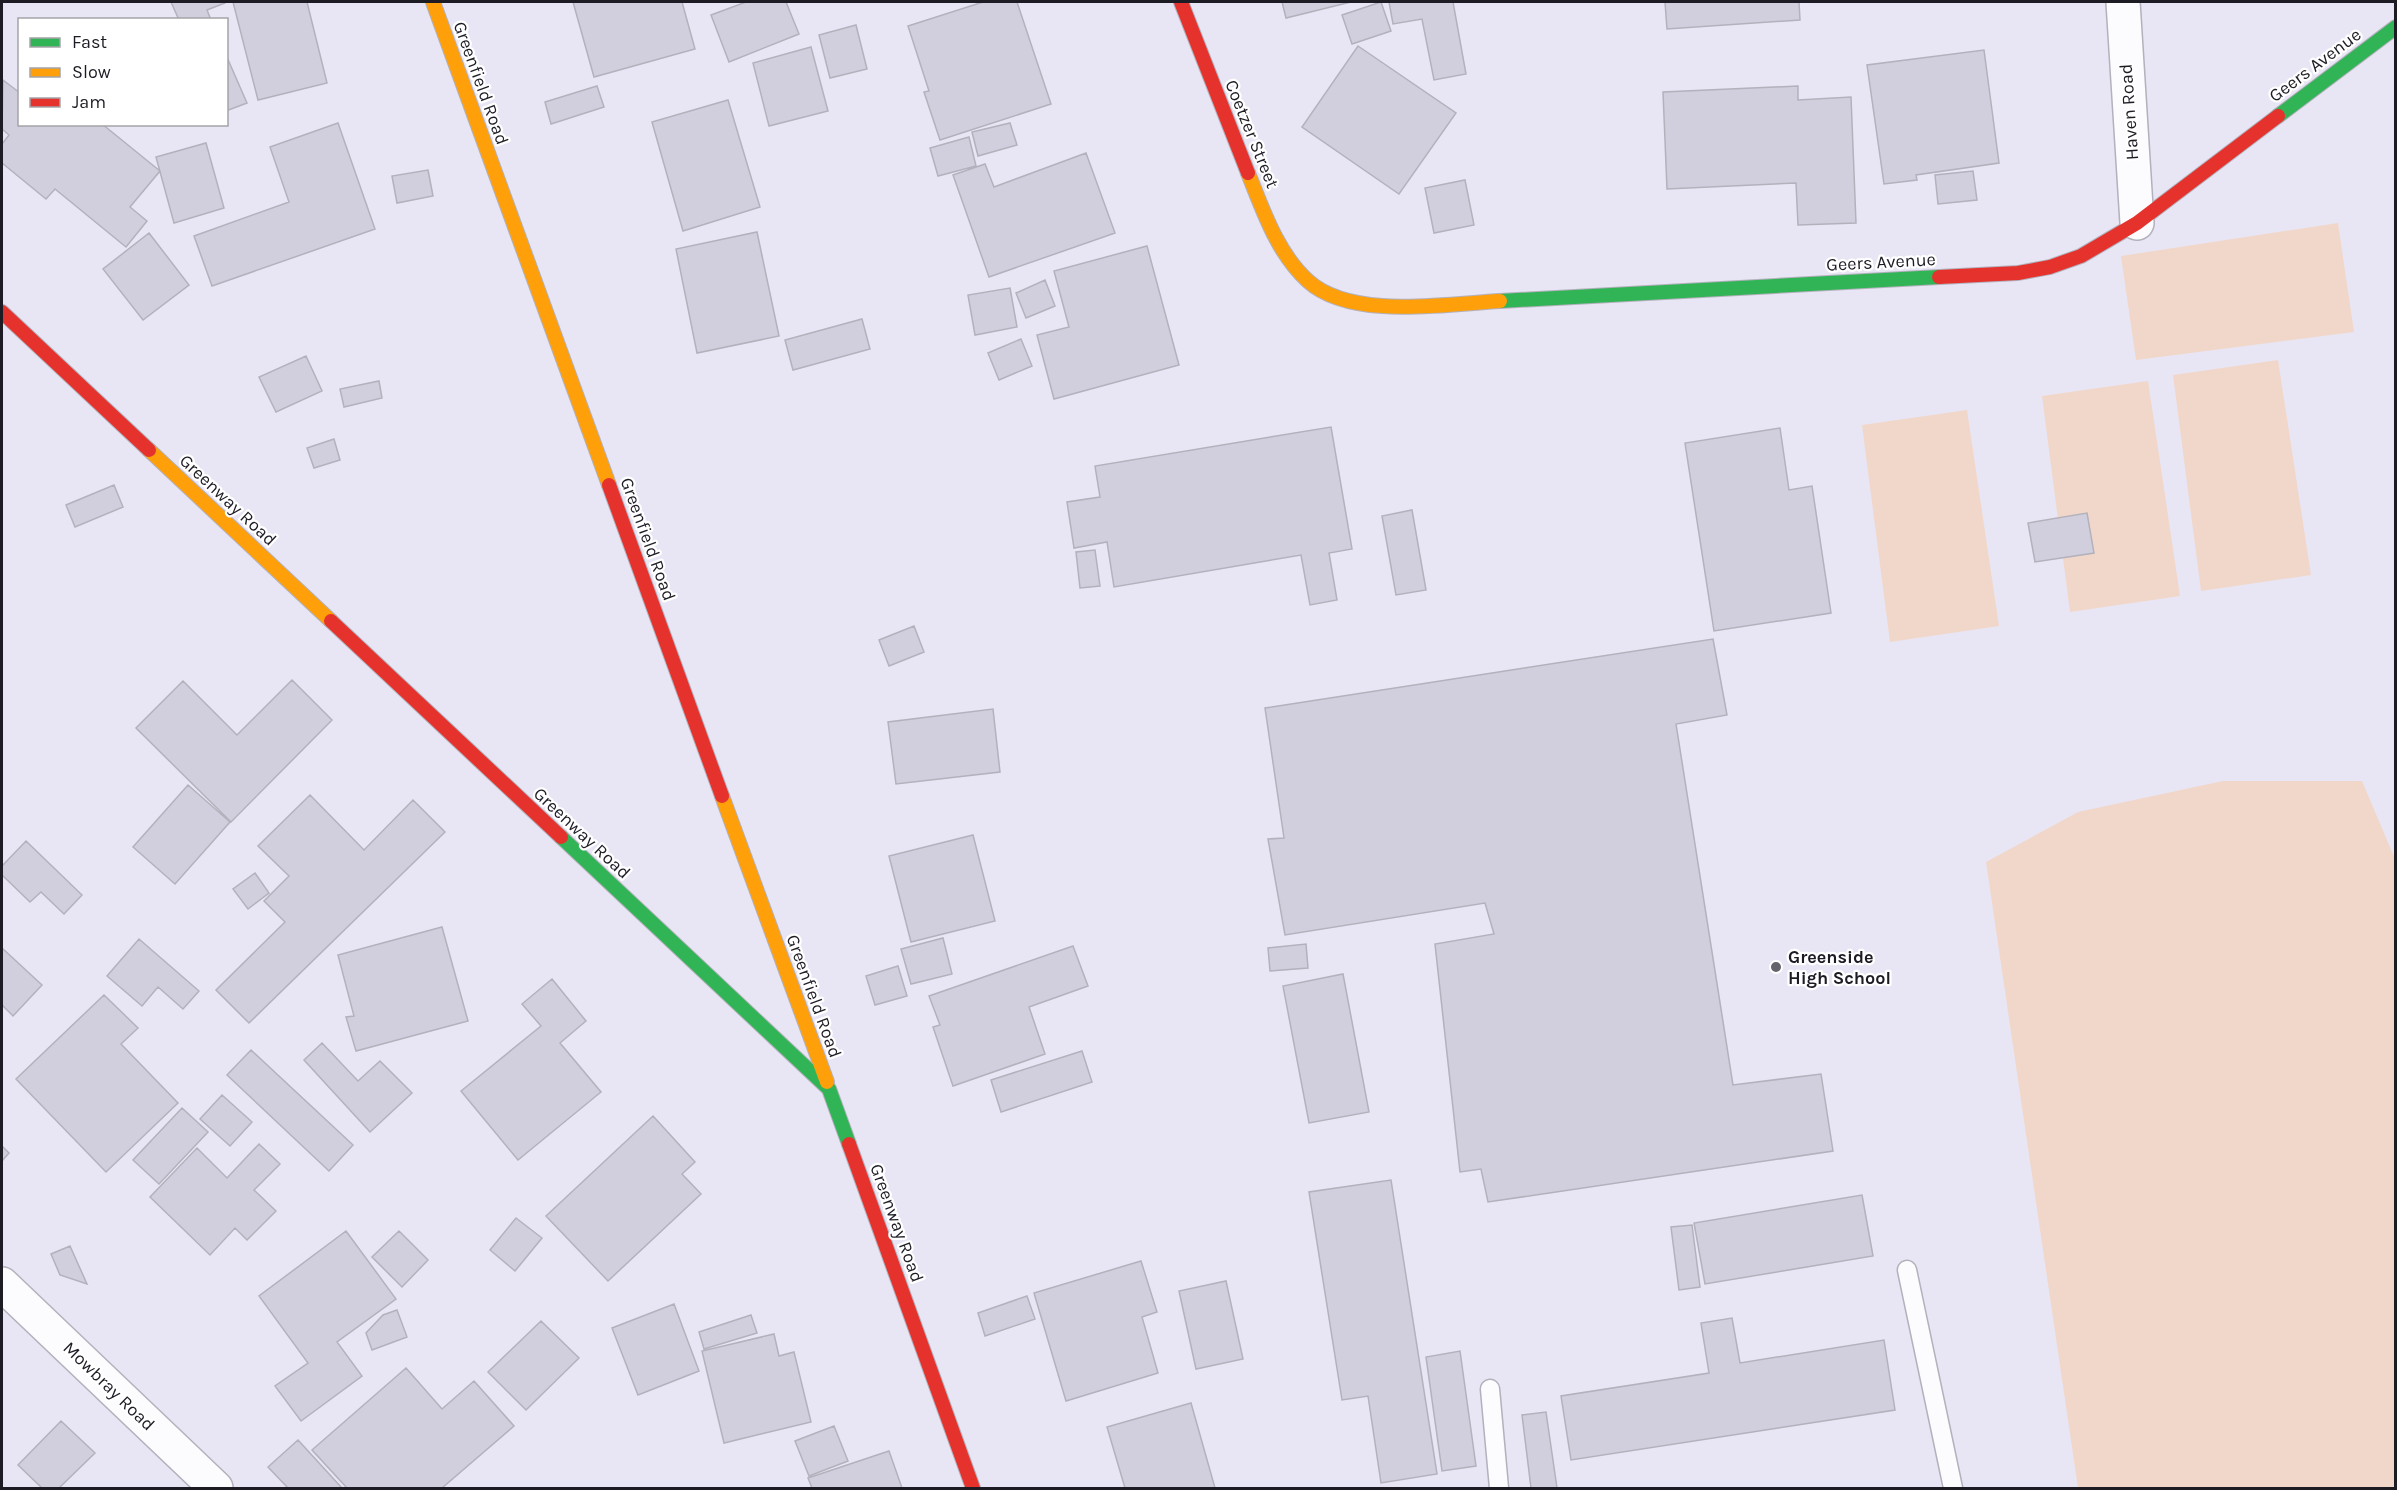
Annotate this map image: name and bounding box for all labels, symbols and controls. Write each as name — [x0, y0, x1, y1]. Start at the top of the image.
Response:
legend — [18, 18, 228, 126]
street label: Greenfield Road — [448, 18, 514, 148]
street label: Geers Avenue — [2265, 23, 2365, 107]
text: Fast — [72, 31, 107, 53]
text: Slow — [72, 61, 111, 83]
street label: Haven Road — [2115, 63, 2143, 161]
street label: Coetzer Street — [1220, 77, 1284, 192]
text: Jam — [72, 91, 106, 113]
street label: Geers Avenue — [1826, 248, 1936, 276]
street label: Greenway Road — [175, 450, 281, 550]
street label: Greenfield Road — [615, 474, 681, 604]
street label: Greenway Road — [529, 783, 635, 883]
street label: Greenfield Road — [781, 931, 847, 1061]
place label: Greenside High School — [1788, 946, 1891, 989]
marker: Greenside High School — [1769, 960, 1783, 974]
street label: Greenway Road — [865, 1161, 929, 1285]
street label: Mowbray Road — [58, 1337, 160, 1435]

